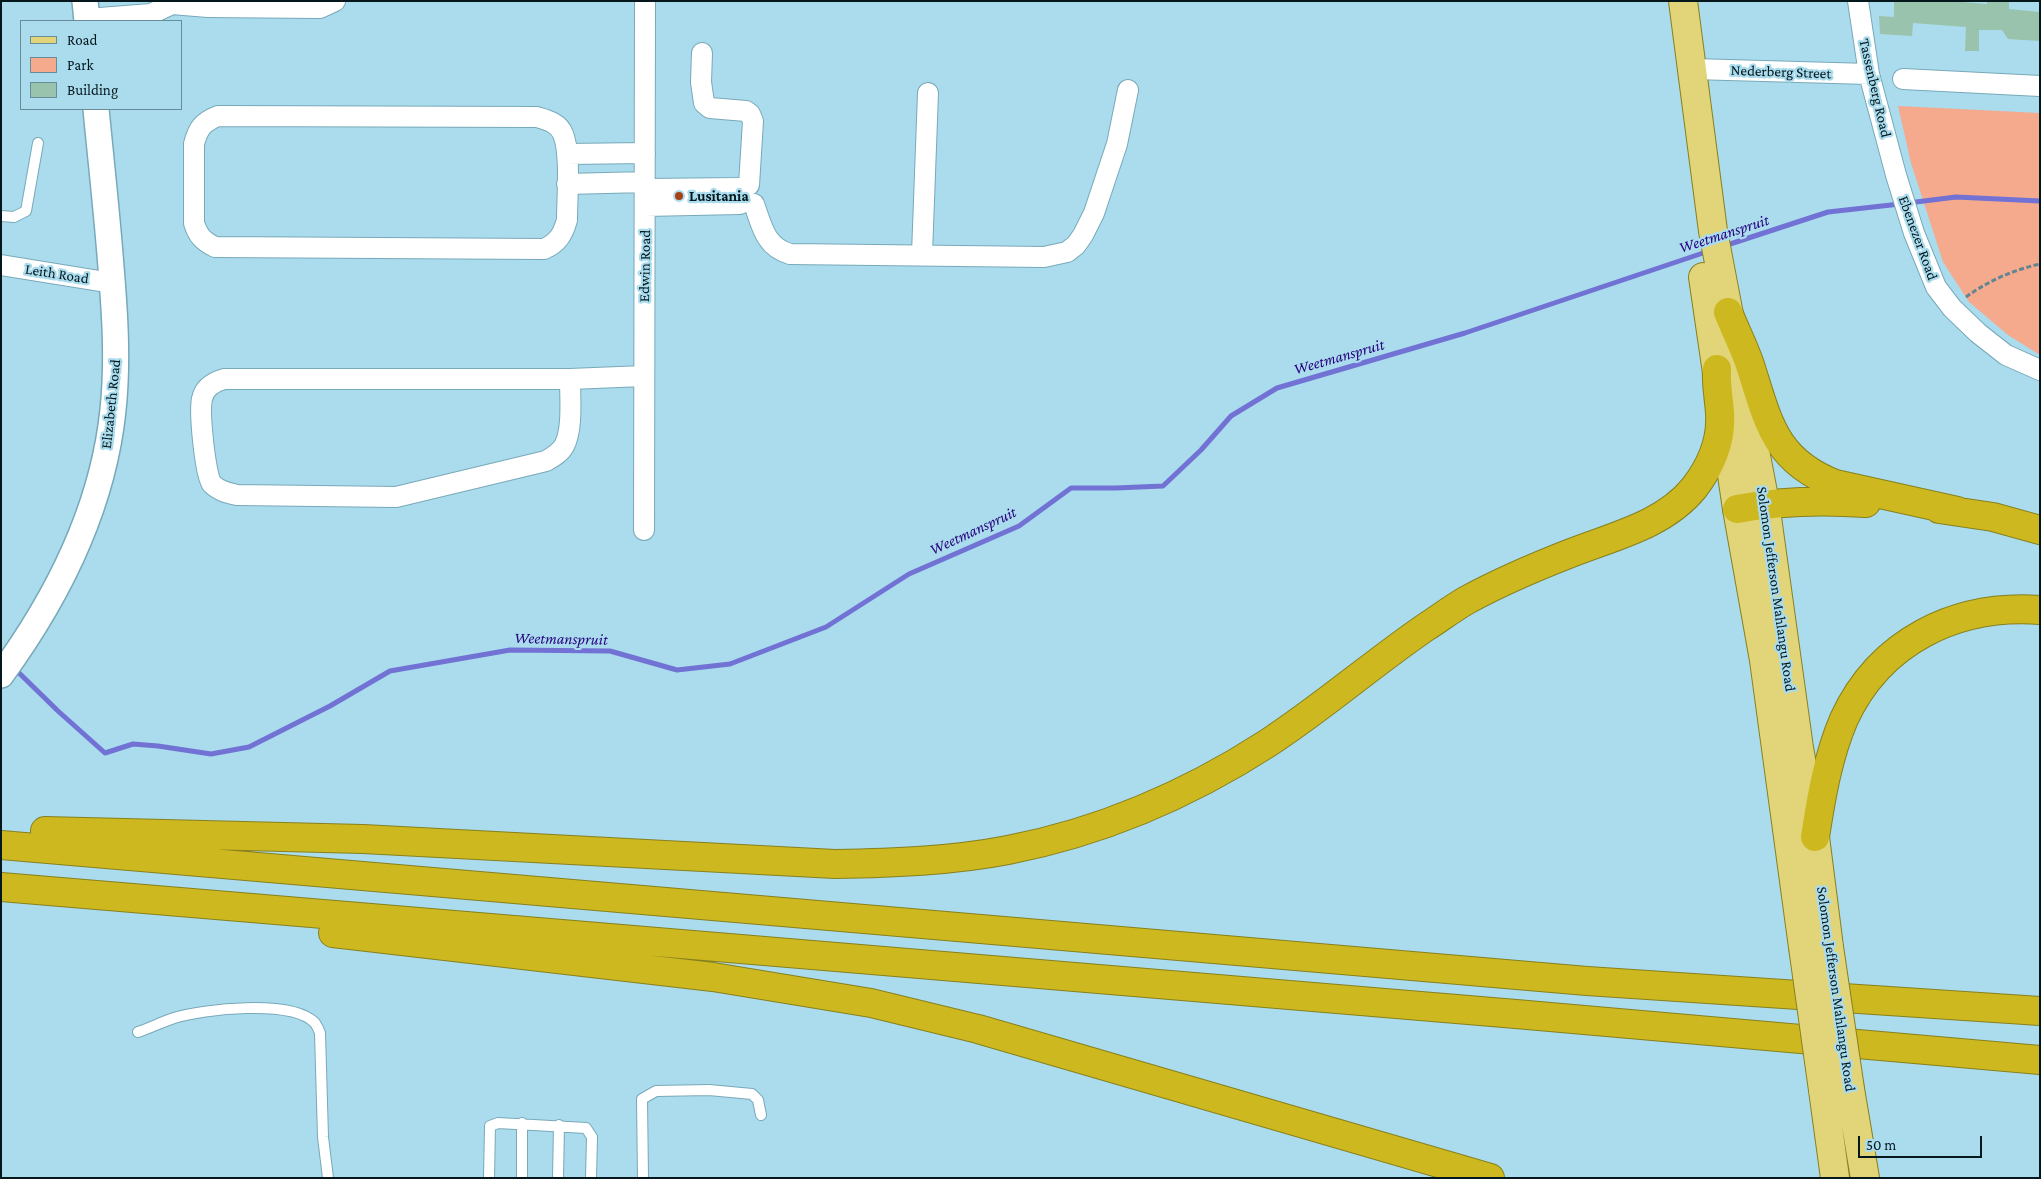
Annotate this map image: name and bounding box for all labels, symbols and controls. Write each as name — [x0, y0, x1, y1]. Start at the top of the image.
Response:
legend — [20, 20, 182, 110]
text: Road — [67, 32, 97, 48]
street label: Tassenberg Road — [1855, 37, 1895, 139]
text: Park — [67, 57, 94, 73]
street label: Nederberg Street — [1730, 61, 1832, 83]
text: Building — [67, 82, 118, 98]
place label: Lusitania — [689, 187, 749, 205]
marker: Lusitania — [673, 190, 685, 202]
street label: Ebenezer Road — [1894, 193, 1942, 283]
water label: Weetmanspruit — [1677, 210, 1771, 258]
street label: Edwin Road — [635, 230, 655, 302]
street label: Leith Road — [24, 260, 90, 288]
water label: Weetmanspruit — [1291, 335, 1387, 379]
street label: Elizabeth Road — [97, 358, 125, 450]
street label: Solomon Jefferson Mahlangu Road — [1753, 485, 1799, 693]
water label: Weetmanspruit — [927, 503, 1019, 559]
water label: Weetmanspruit — [514, 629, 608, 649]
street label: Solomon Jefferson Mahlangu Road — [1813, 885, 1859, 1093]
scale bar — [1861, 1126, 1985, 1158]
text: 50 m — [1866, 1137, 1896, 1153]

